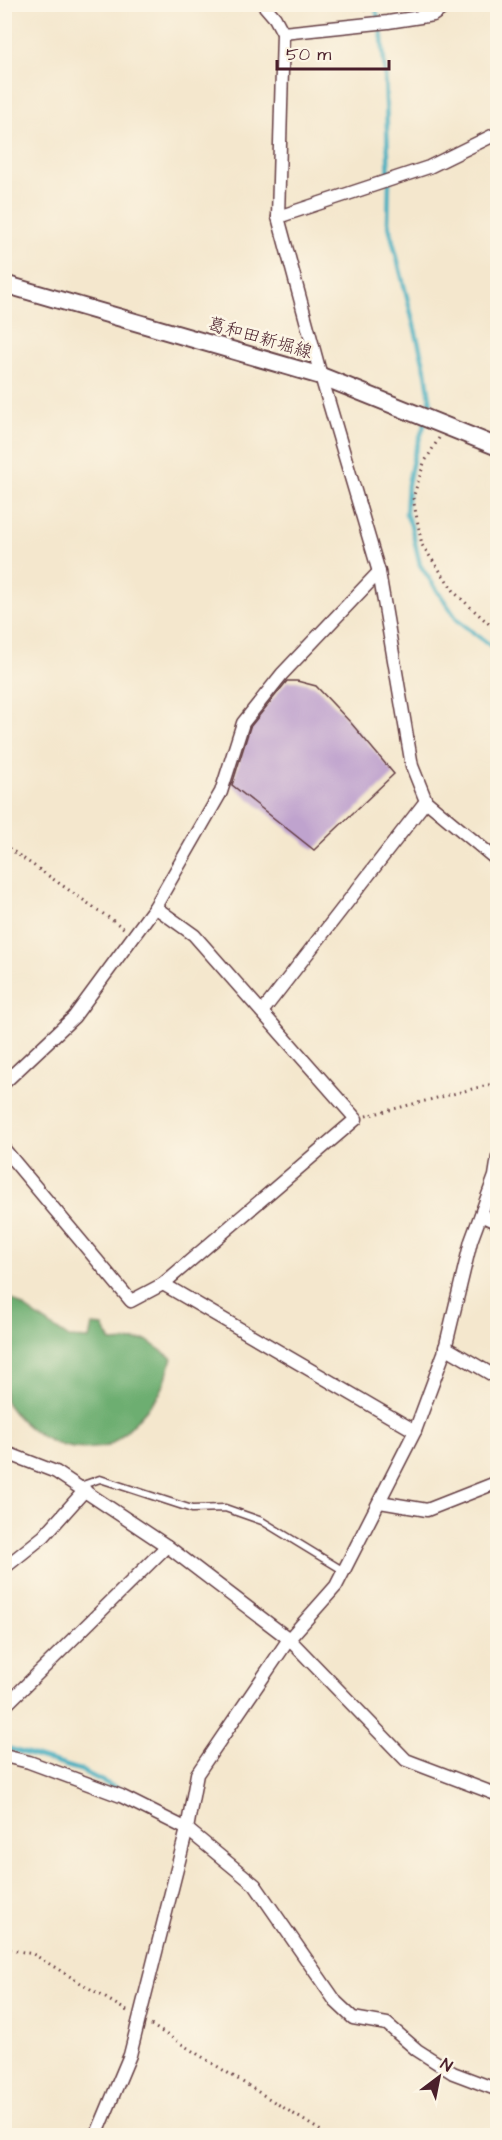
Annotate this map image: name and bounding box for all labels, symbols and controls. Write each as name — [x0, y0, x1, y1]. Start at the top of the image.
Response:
scale bar — [277, 33, 390, 71]
text: 50 m — [286, 42, 331, 67]
street label: 葛和田新堀線 — [205, 311, 315, 365]
north arrow — [409, 2047, 469, 2107]
text: N — [436, 2053, 457, 2077]

